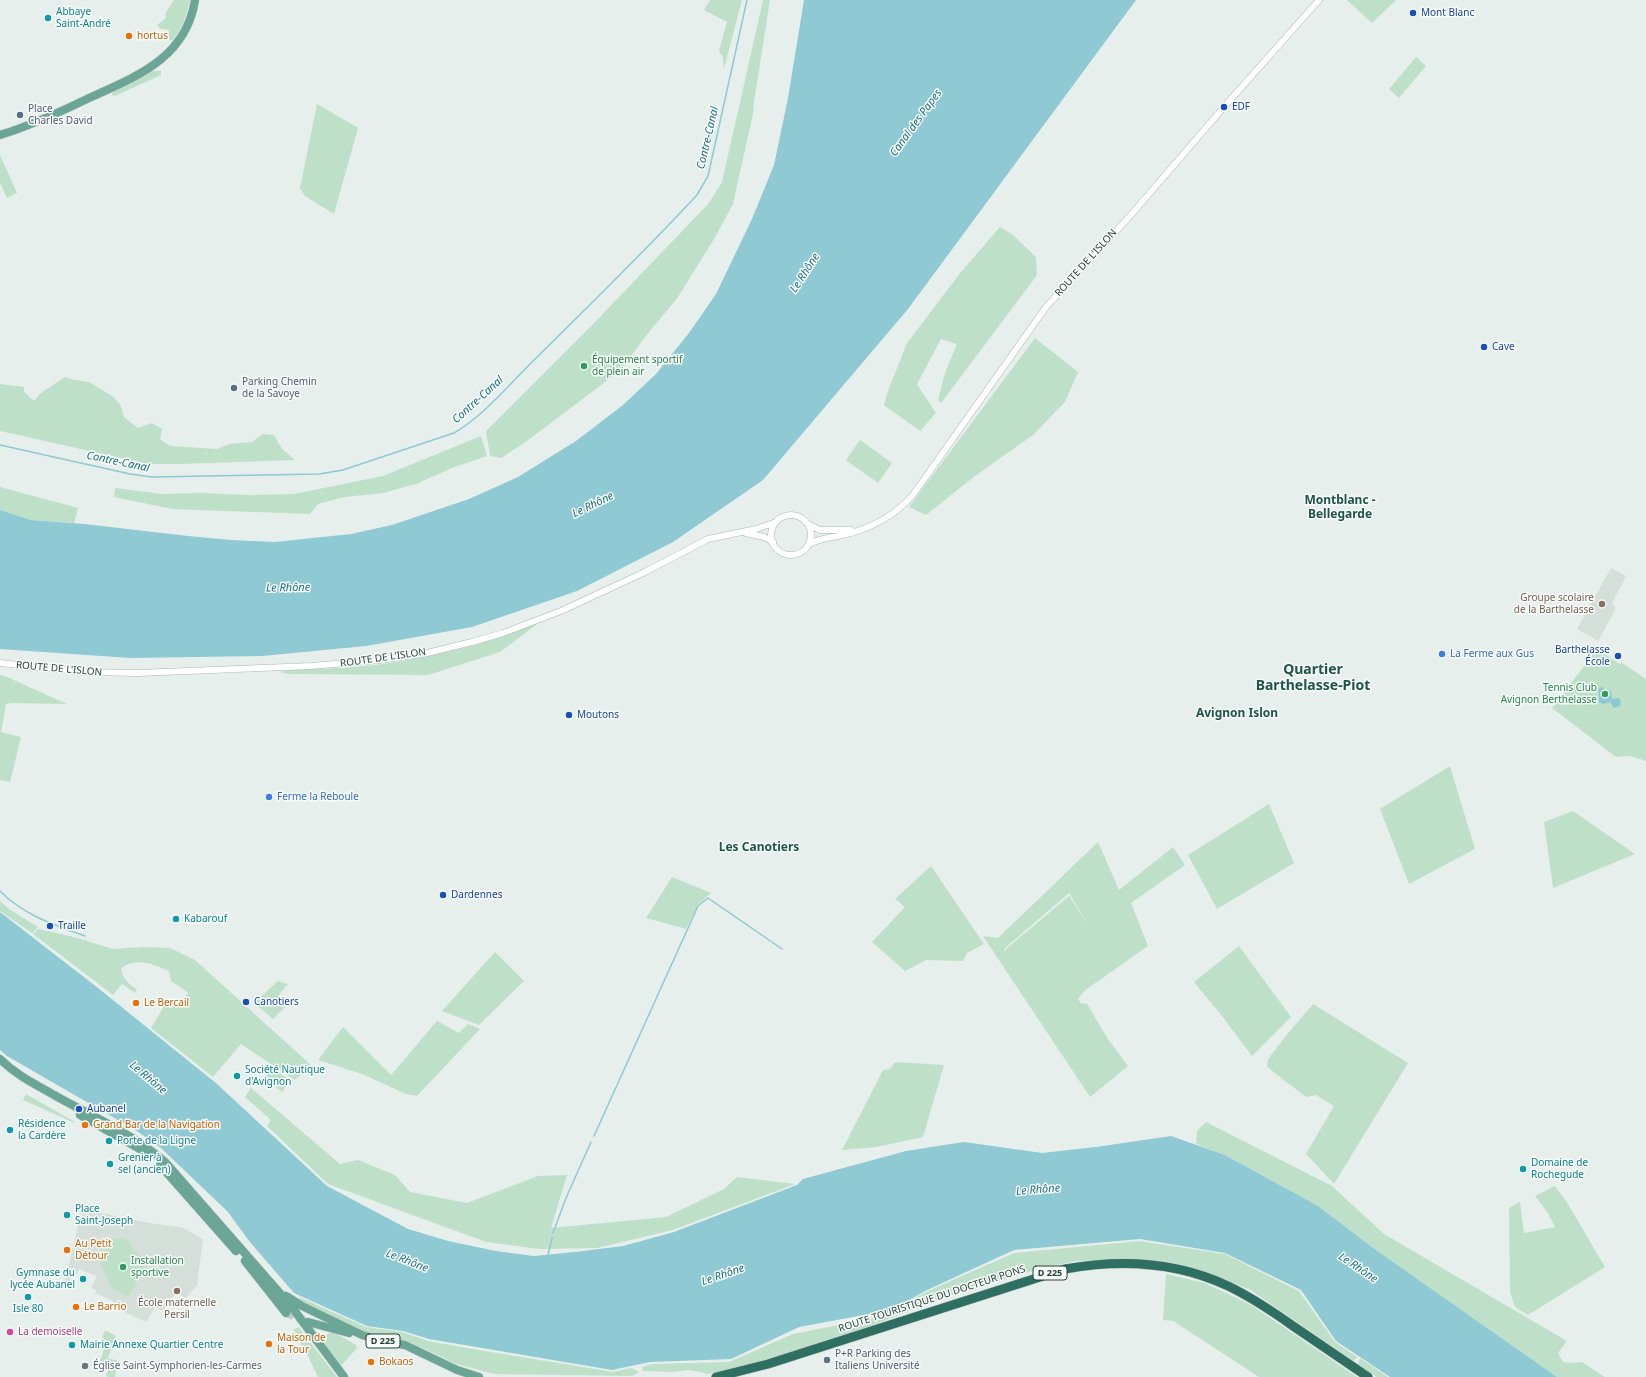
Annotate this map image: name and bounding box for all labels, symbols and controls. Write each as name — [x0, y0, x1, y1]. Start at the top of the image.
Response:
place label: Abbaye Saint-André — [56, 6, 111, 30]
place label: Mont Blanc — [1421, 7, 1474, 19]
marker: Mont Blanc — [1408, 8, 1418, 18]
marker: Abbaye Saint-André — [43, 13, 53, 23]
place label: hortus — [137, 30, 168, 42]
marker: hortus — [124, 31, 134, 41]
water label: Canal des Papes — [887, 87, 945, 159]
place label: EDF — [1232, 101, 1250, 113]
marker: EDF — [1219, 102, 1229, 112]
place label: Place Charles David — [28, 103, 93, 126]
water label: Contre-Canal — [694, 105, 722, 171]
marker: Place Charles David — [15, 110, 25, 120]
street label: ROUTE DE L'ISLON — [1053, 227, 1119, 299]
water label: Le Rhône — [787, 251, 823, 295]
place label: Cave — [1492, 341, 1515, 353]
marker: Cave — [1479, 342, 1489, 352]
place label: Équipement sportif de plein air — [592, 354, 682, 378]
marker: Équipement sportif de plein air — [579, 361, 589, 371]
water label: Contre-Canal — [450, 374, 506, 426]
place label: Parking Chemin de la Savoye — [242, 376, 317, 400]
marker: Parking Chemin de la Savoye — [229, 383, 239, 393]
water label: Contre-Canal — [85, 449, 151, 475]
water label: Le Rhône — [570, 489, 616, 521]
district label: Montblanc - Bellegarde — [1304, 494, 1376, 522]
water label: Le Rhône — [266, 581, 310, 595]
place label: Groupe scolaire de la Barthelasse — [1514, 592, 1594, 616]
marker: Groupe scolaire de la Barthelasse — [1597, 599, 1607, 609]
place label: Barthelasse École — [1555, 644, 1610, 668]
street label: ROUTE DE L'ISLON — [339, 646, 427, 670]
place label: La Ferme aux Gus — [1450, 648, 1534, 660]
marker: La Ferme aux Gus — [1437, 649, 1447, 659]
marker: Barthelasse École — [1613, 651, 1623, 661]
street label: ROUTE DE L'ISLON — [15, 659, 103, 679]
district label: Quartier Barthelasse-Piot — [1256, 662, 1370, 694]
place label: Tennis Club Avignon Berthelasse — [1501, 682, 1597, 706]
marker: Tennis Club Avignon Berthelasse — [1600, 689, 1610, 699]
district label: Avignon Islon — [1196, 707, 1278, 721]
place label: Moutons — [577, 709, 619, 721]
marker: Moutons — [564, 710, 574, 720]
place label: Ferme la Reboule — [277, 791, 359, 803]
marker: Ferme la Reboule — [264, 792, 274, 802]
district label: Les Canotiers — [719, 841, 799, 855]
place label: Dardennes — [451, 889, 502, 901]
marker: Dardennes — [438, 890, 448, 900]
place label: Kabarouf — [184, 913, 227, 925]
marker: Kabarouf — [171, 914, 181, 924]
place label: Traille — [58, 920, 86, 932]
marker: Traille — [45, 921, 55, 931]
place label: Canotiers — [254, 996, 299, 1008]
place label: Le Bercail — [144, 997, 189, 1009]
marker: Canotiers — [241, 997, 251, 1007]
marker: Le Bercail — [131, 998, 141, 1008]
water label: Le Rhône — [127, 1059, 169, 1097]
place label: Société Nautique d'Avignon — [245, 1064, 325, 1088]
marker: Société Nautique d'Avignon — [232, 1071, 242, 1081]
place label: Aubanel — [87, 1103, 126, 1115]
marker: Aubanel — [74, 1104, 84, 1114]
place label: Résidence la Cardère — [18, 1118, 66, 1142]
place label: Grand Bar de la Navigation — [93, 1119, 220, 1131]
marker: Grand Bar de la Navigation — [80, 1120, 90, 1130]
marker: Résidence la Cardère — [5, 1125, 15, 1135]
place label: Porte de la Ligne — [117, 1135, 196, 1147]
marker: Porte de la Ligne — [104, 1136, 114, 1146]
place label: Grenier à sel (ancien) — [118, 1152, 171, 1176]
place label: Domaine de Rochegude — [1531, 1157, 1588, 1180]
marker: Grenier à sel (ancien) — [105, 1159, 115, 1169]
marker: Domaine de Rochegude — [1518, 1164, 1528, 1174]
water label: Le Rhône — [1015, 1181, 1061, 1199]
place label: Place Saint-Joseph — [75, 1203, 133, 1226]
marker: Place Saint-Joseph — [62, 1210, 72, 1220]
place label: Au Petit Détour — [75, 1238, 112, 1262]
marker: Au Petit Détour — [62, 1245, 72, 1255]
water label: Le Rhône — [384, 1247, 430, 1275]
water label: Le Rhône — [1336, 1250, 1380, 1286]
place label: Installation sportive — [131, 1255, 184, 1278]
marker: Installation sportive — [118, 1262, 128, 1272]
water label: Le Rhône — [700, 1262, 746, 1288]
street label: ROUTE TOURISTIQUE DU DOCTEUR PONS — [837, 1263, 1027, 1335]
road number: D 225 — [1033, 1266, 1067, 1280]
place label: Gymnase du lycée Aubanel — [10, 1267, 75, 1290]
marker: Gymnase du lycée Aubanel — [78, 1274, 88, 1284]
marker: École maternelle Persil — [172, 1286, 182, 1296]
marker: Isle 80 — [23, 1292, 33, 1302]
place label: École maternelle Persil — [138, 1297, 216, 1320]
place label: Le Barrio — [84, 1301, 126, 1313]
marker: Le Barrio — [71, 1302, 81, 1312]
place label: Isle 80 — [13, 1303, 43, 1315]
place label: La demoiselle — [18, 1326, 82, 1338]
marker: La demoiselle — [5, 1327, 15, 1337]
place label: Maison de la Tour — [277, 1332, 326, 1356]
road number: D 225 — [366, 1334, 400, 1348]
place label: Mairie Annexe Quartier Centre — [80, 1339, 223, 1351]
marker: Maison de la Tour — [264, 1339, 274, 1349]
marker: Mairie Annexe Quartier Centre — [67, 1340, 77, 1350]
place label: P+R Parking des Italiens Université — [835, 1348, 920, 1372]
marker: P+R Parking des Italiens Université — [822, 1355, 832, 1365]
place label: Bokaos — [379, 1356, 413, 1368]
marker: Bokaos — [366, 1357, 376, 1367]
place label: Église Saint-Symphorien-les-Carmes — [93, 1360, 262, 1372]
marker: Église Saint-Symphorien-les-Carmes — [80, 1361, 90, 1371]

